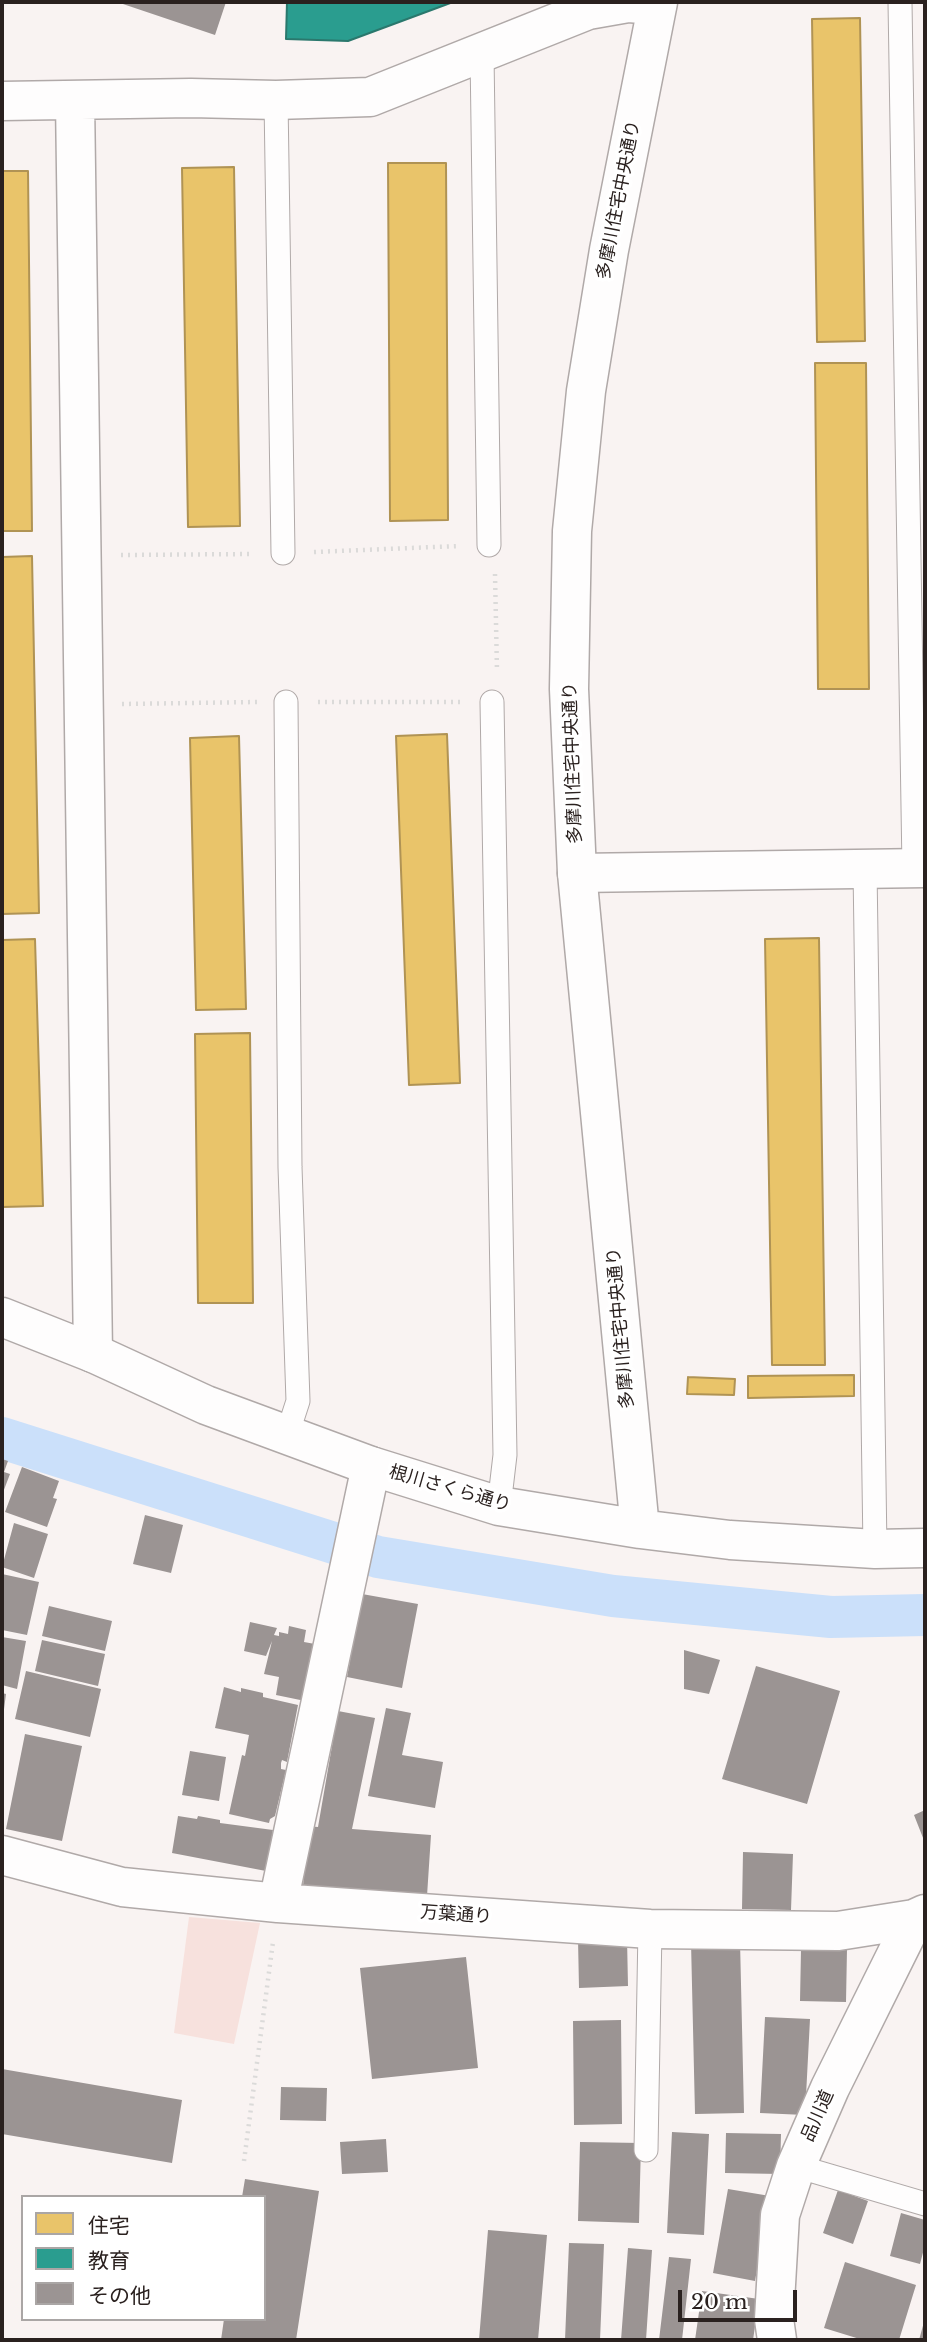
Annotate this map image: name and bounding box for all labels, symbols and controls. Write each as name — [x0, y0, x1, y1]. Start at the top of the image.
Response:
street label: 多摩川住宅中央通り — [593, 118, 645, 282]
street label: 多摩川住宅中央通り — [559, 682, 587, 844]
street label: 多摩川住宅中央通り — [603, 1246, 639, 1410]
street label: 根川さくら通り — [386, 1461, 514, 1517]
street label: 万葉通り — [419, 1902, 493, 1928]
street label: 品川道 — [797, 2087, 839, 2145]
legend — [21, 2195, 266, 2321]
text: 住宅 — [88, 2213, 130, 2239]
text: 教育 — [88, 2248, 130, 2274]
scale bar — [682, 2276, 801, 2320]
text: その他 — [88, 2283, 151, 2309]
text: 20 m — [691, 2289, 748, 2315]

